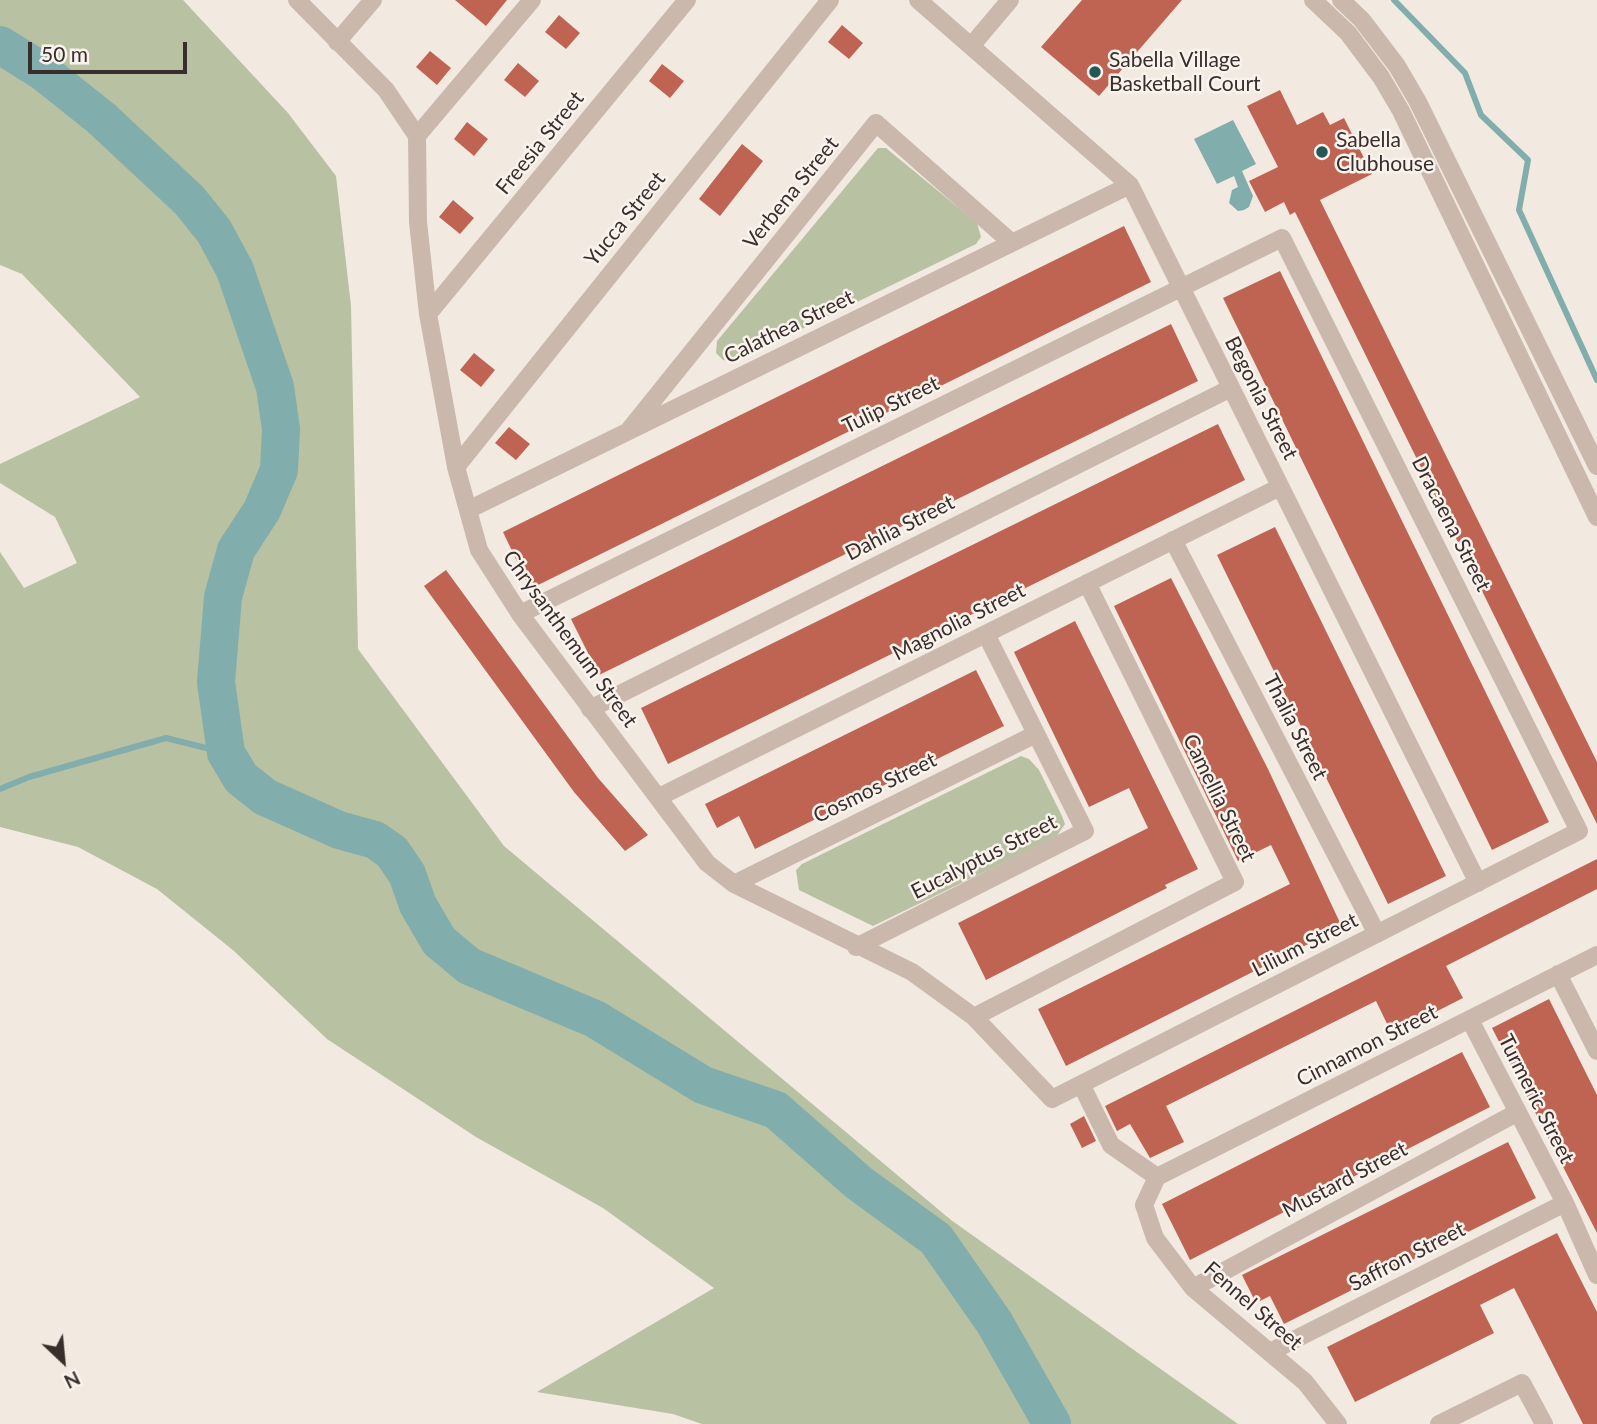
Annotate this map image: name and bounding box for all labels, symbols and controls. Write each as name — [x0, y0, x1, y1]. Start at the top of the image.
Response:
scale bar — [32, 28, 191, 72]
text: 50 m — [41, 41, 88, 66]
place label: Sabella Village Basketball Court — [1109, 47, 1261, 97]
marker: Sabella Village Basketball Court — [1087, 64, 1103, 80]
street label: Freesia Street — [491, 86, 589, 200]
place label: Sabella Clubhouse — [1336, 127, 1434, 177]
street label: Verbena Street — [738, 132, 844, 254]
marker: Sabella Clubhouse — [1314, 144, 1330, 160]
street label: Yucca Street — [579, 167, 671, 271]
street label: Calathea Street — [720, 285, 858, 369]
street label: Begonia Street — [1219, 332, 1303, 464]
street label: Tulip Street — [839, 371, 943, 439]
street label: Dracaena Street — [1406, 452, 1496, 596]
street label: Dahlia Street — [841, 490, 959, 566]
street label: Chrysanthemum Street — [497, 546, 643, 732]
street label: Magnolia Street — [889, 578, 1029, 666]
street label: Thalia Street — [1258, 670, 1332, 784]
street label: Camellia Street — [1177, 730, 1261, 866]
street label: Cosmos Street — [809, 747, 941, 829]
street label: Eucalyptus Street — [907, 809, 1061, 905]
street label: Lilium Street — [1248, 908, 1362, 982]
street label: Cinnamon Street — [1292, 1000, 1442, 1092]
street label: Turmeric Street — [1493, 1030, 1579, 1168]
street label: Mustard Street — [1278, 1137, 1412, 1223]
street label: Saffron Street — [1345, 1217, 1469, 1297]
street label: Fennel Street — [1199, 1256, 1307, 1356]
north arrow — [28, 1326, 98, 1396]
text: N — [61, 1367, 84, 1394]

